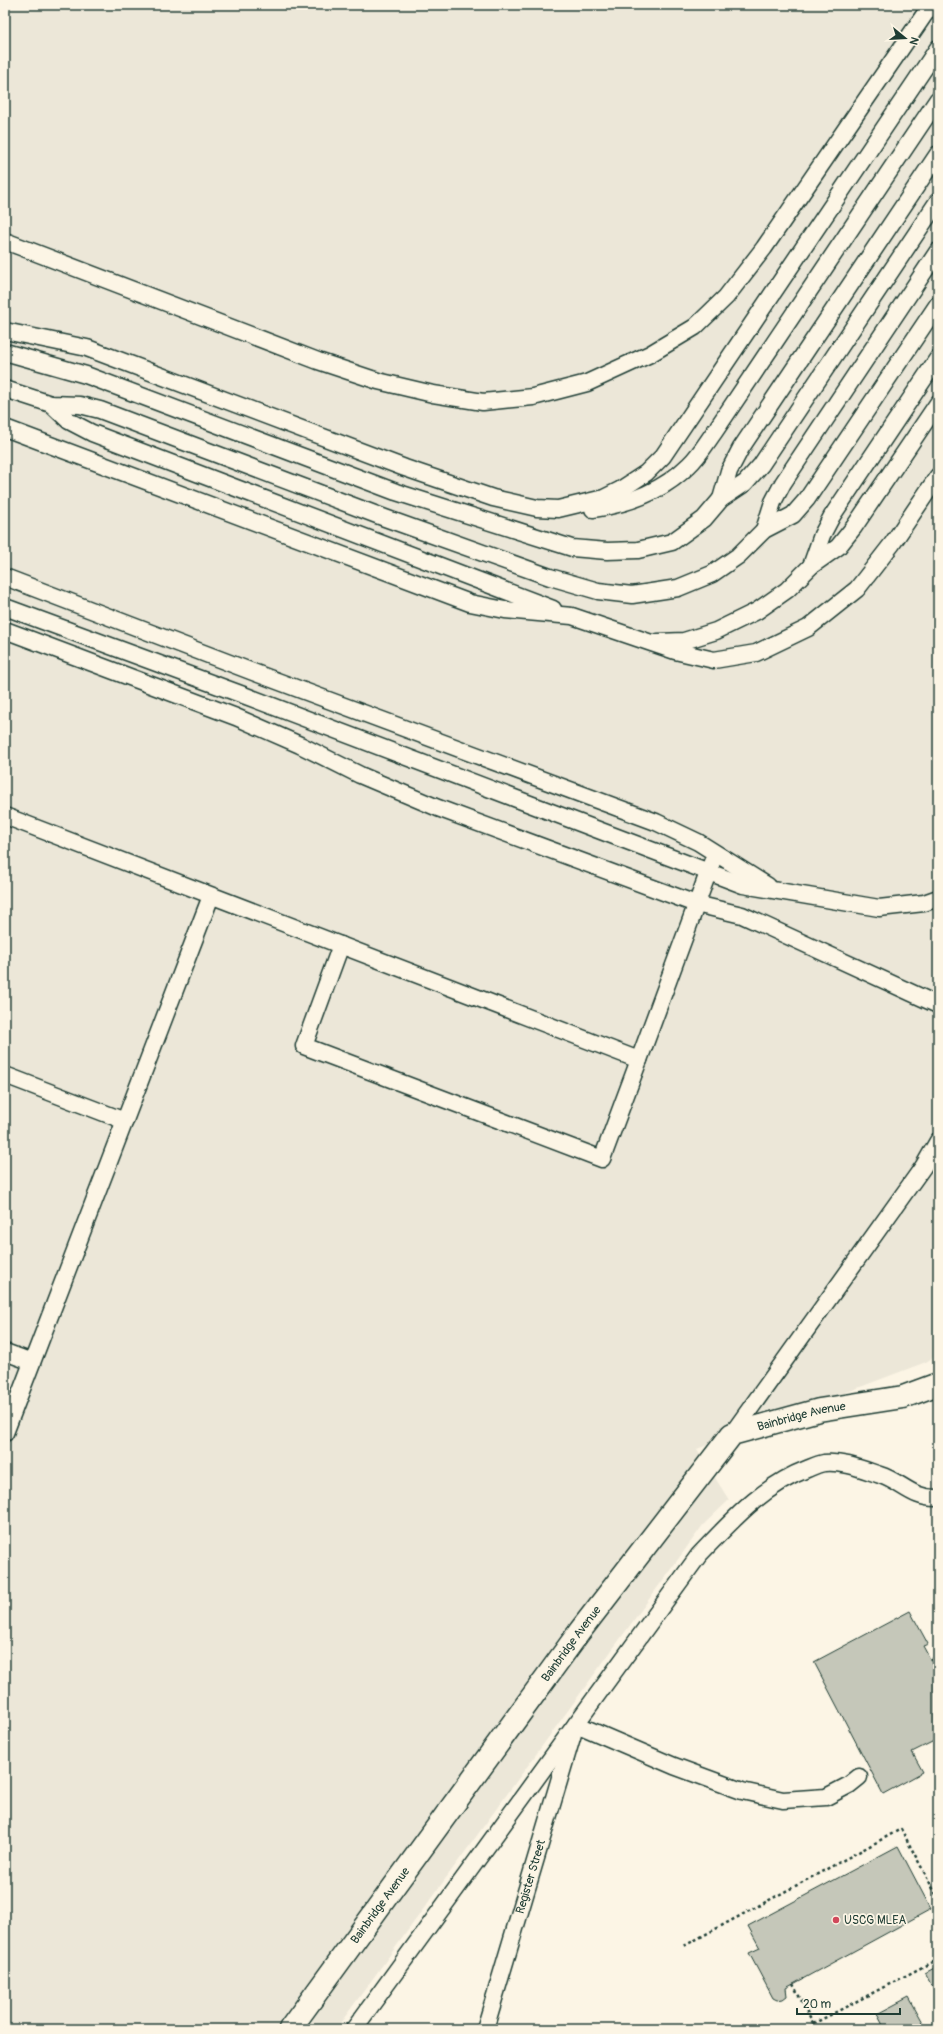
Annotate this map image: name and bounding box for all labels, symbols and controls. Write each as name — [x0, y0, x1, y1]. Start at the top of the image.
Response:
north arrow — [885, 18, 925, 58]
text: N — [907, 35, 921, 47]
street label: Bainbridge Avenue — [755, 1398, 847, 1434]
street label: Bainbridge Avenue — [538, 1603, 604, 1685]
street label: Register Street — [512, 1838, 549, 1916]
street label: Bainbridge Avenue — [347, 1864, 413, 1946]
place label: USCG MLEA — [844, 1913, 907, 1928]
marker: USCG MLEA — [831, 1915, 841, 1925]
scale bar — [797, 1990, 900, 2016]
text: 20 m — [803, 1997, 832, 2012]

